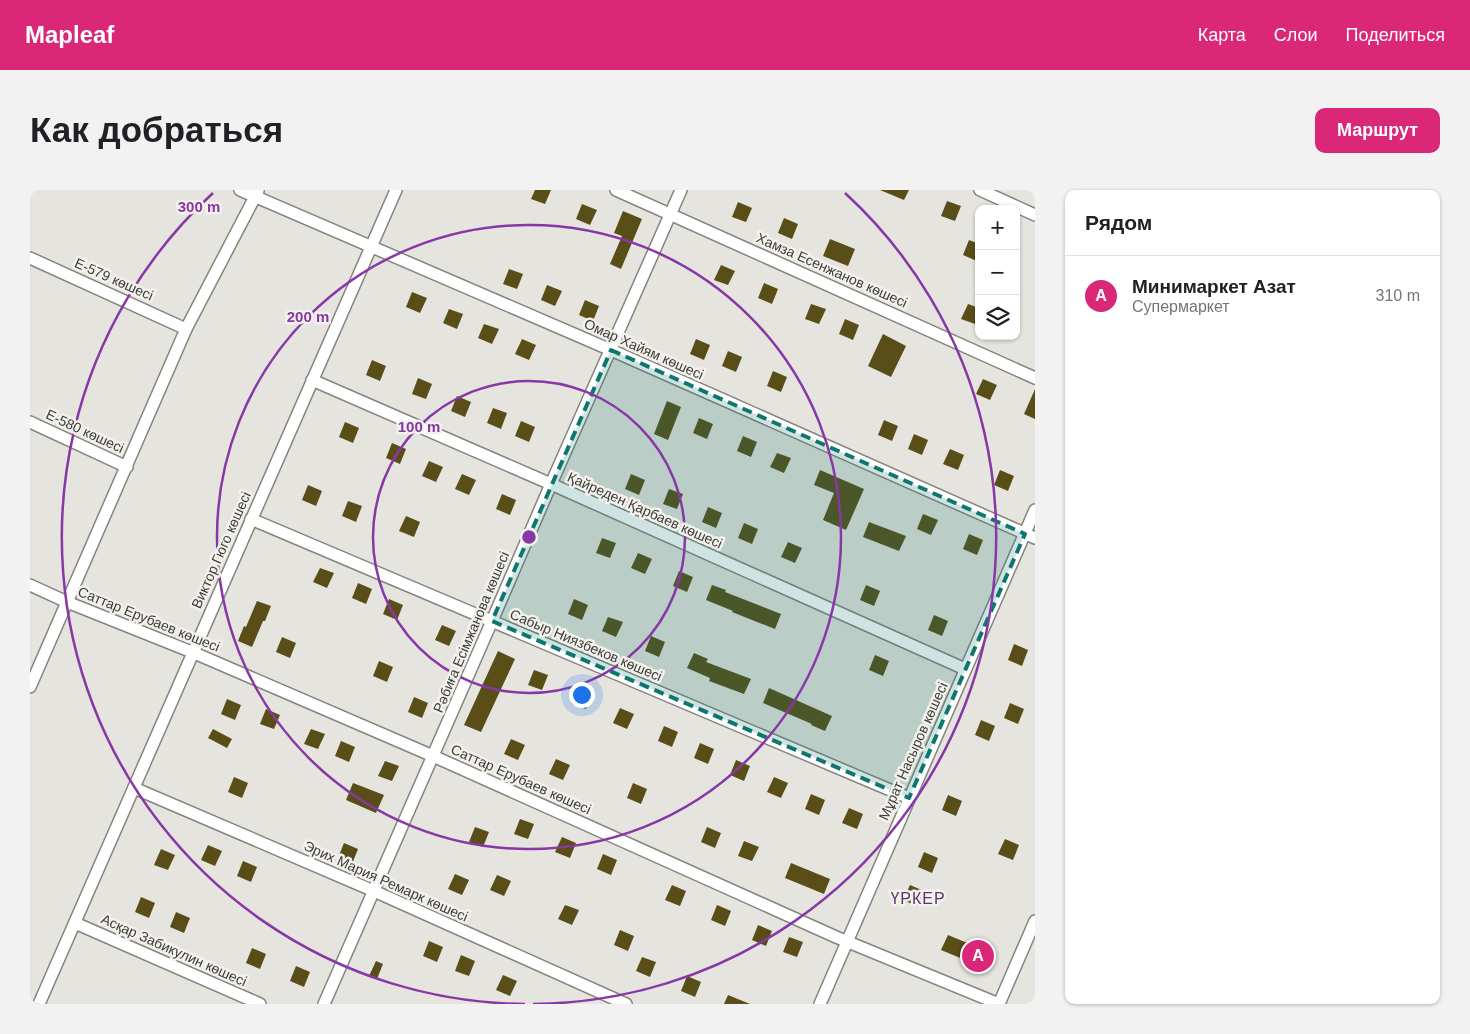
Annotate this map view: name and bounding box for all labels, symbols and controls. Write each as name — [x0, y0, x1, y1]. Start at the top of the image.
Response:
text: Mapleaf — [25, 21, 114, 48]
text: Карта — [1198, 25, 1246, 45]
text: Слои — [1274, 25, 1318, 45]
text: Поделиться — [1346, 25, 1445, 45]
button: Маршрут — [1315, 108, 1440, 153]
text: Как добраться — [30, 110, 283, 149]
text: 300 m — [178, 198, 220, 215]
map controls — [975, 205, 1020, 340]
button: + — [975, 205, 1020, 250]
text: Рядом — [1085, 211, 1152, 234]
street label: Хамза Есенжанов көшесі — [754, 229, 910, 311]
button: − — [975, 250, 1020, 295]
street label: Е-579 көшесі — [72, 255, 156, 303]
text: Минимаркет Азат — [1132, 276, 1296, 297]
text: A — [1095, 287, 1107, 304]
text: 310 m — [1376, 287, 1420, 304]
button: layers — [975, 295, 1020, 340]
text: Супермаркет — [1132, 298, 1230, 315]
text: 200 m — [287, 308, 329, 325]
street label: Омар Хайям көшесі — [582, 315, 706, 383]
street label: Е-580 көшесі — [43, 406, 127, 456]
text: 100 m — [398, 418, 440, 435]
street label: Қайреден Қарбаев көшесі — [565, 469, 725, 551]
street label: Виктор Гюго көшесі — [188, 489, 254, 611]
centre of rings — [520, 528, 538, 546]
street label: Рәбиға Есімжанова көшесі — [430, 549, 512, 715]
street label: Саттар Ерубаев көшесі — [76, 583, 222, 655]
street label: Сабыр Ниязбеков көшесі — [508, 606, 664, 684]
street label: Мұрат Насыров көшесі — [875, 680, 951, 822]
your location — [569, 682, 595, 708]
street label: Саттар Ерубаев көшесі — [448, 741, 594, 817]
street label: Эрих Мария Ремарк көшесі — [301, 837, 471, 925]
district label: ҮРКЕР — [890, 890, 946, 907]
street label: Асқар Забикулин көшесі — [99, 911, 249, 989]
pin: A — [962, 937, 994, 975]

